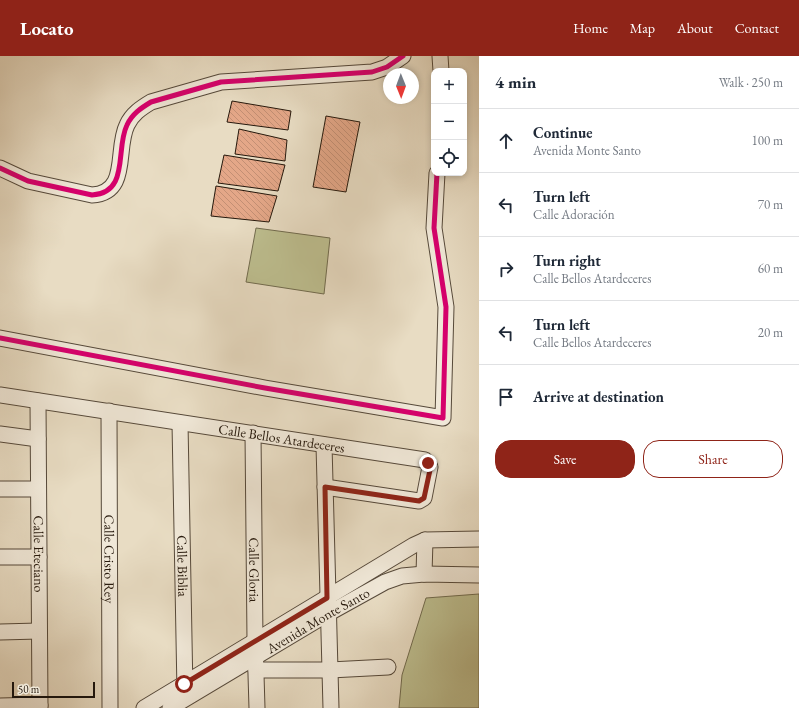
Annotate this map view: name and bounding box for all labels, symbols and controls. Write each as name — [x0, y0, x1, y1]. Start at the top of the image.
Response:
text: Locato — [20, 16, 74, 41]
text: Home — [573, 19, 608, 37]
text: Map — [630, 19, 655, 37]
text: About — [677, 19, 713, 37]
text: Contact — [735, 19, 779, 37]
north arrow — [383, 68, 419, 104]
map controls — [431, 68, 467, 176]
button: + — [431, 68, 467, 104]
text: 4 min — [495, 71, 536, 93]
text: Walk · 250 m — [719, 74, 783, 91]
button: − — [431, 104, 467, 140]
text: Continue — [533, 123, 593, 142]
icon: ahead — [495, 130, 517, 152]
text: 100 m — [752, 132, 783, 149]
button: locate — [431, 140, 467, 176]
text: Avenida Monte Santo — [533, 142, 641, 159]
text: Turn left — [533, 187, 590, 206]
icon: left — [495, 194, 517, 216]
text: 70 m — [758, 196, 783, 213]
text: Calle Adoración — [533, 206, 615, 223]
text: Turn right — [533, 251, 601, 270]
icon: right — [495, 258, 517, 280]
text: 60 m — [758, 260, 783, 277]
text: Calle Bellos Atardeceres — [533, 270, 651, 287]
text: Turn left — [533, 315, 590, 334]
icon: left — [495, 322, 517, 344]
text: 20 m — [758, 324, 783, 341]
text: Calle Bellos Atardeceres — [533, 334, 651, 351]
icon: arrive — [495, 386, 517, 408]
text: Arrive at destination — [533, 387, 664, 406]
street label: Calle Bellos Atardeceres — [217, 420, 347, 457]
button: Save — [495, 440, 635, 478]
button: Share — [643, 440, 783, 478]
route end — [419, 454, 437, 472]
street label: Calle Eteciano — [30, 515, 48, 593]
street label: Calle Cristo Rey — [100, 515, 119, 604]
street label: Calle Biblia — [173, 535, 192, 597]
street label: Calle Gloria — [245, 537, 264, 603]
street label: Avenida Monte Santo — [262, 583, 373, 658]
route start — [175, 675, 193, 693]
scale bar — [12, 680, 95, 699]
text: 50 m — [18, 682, 39, 696]

